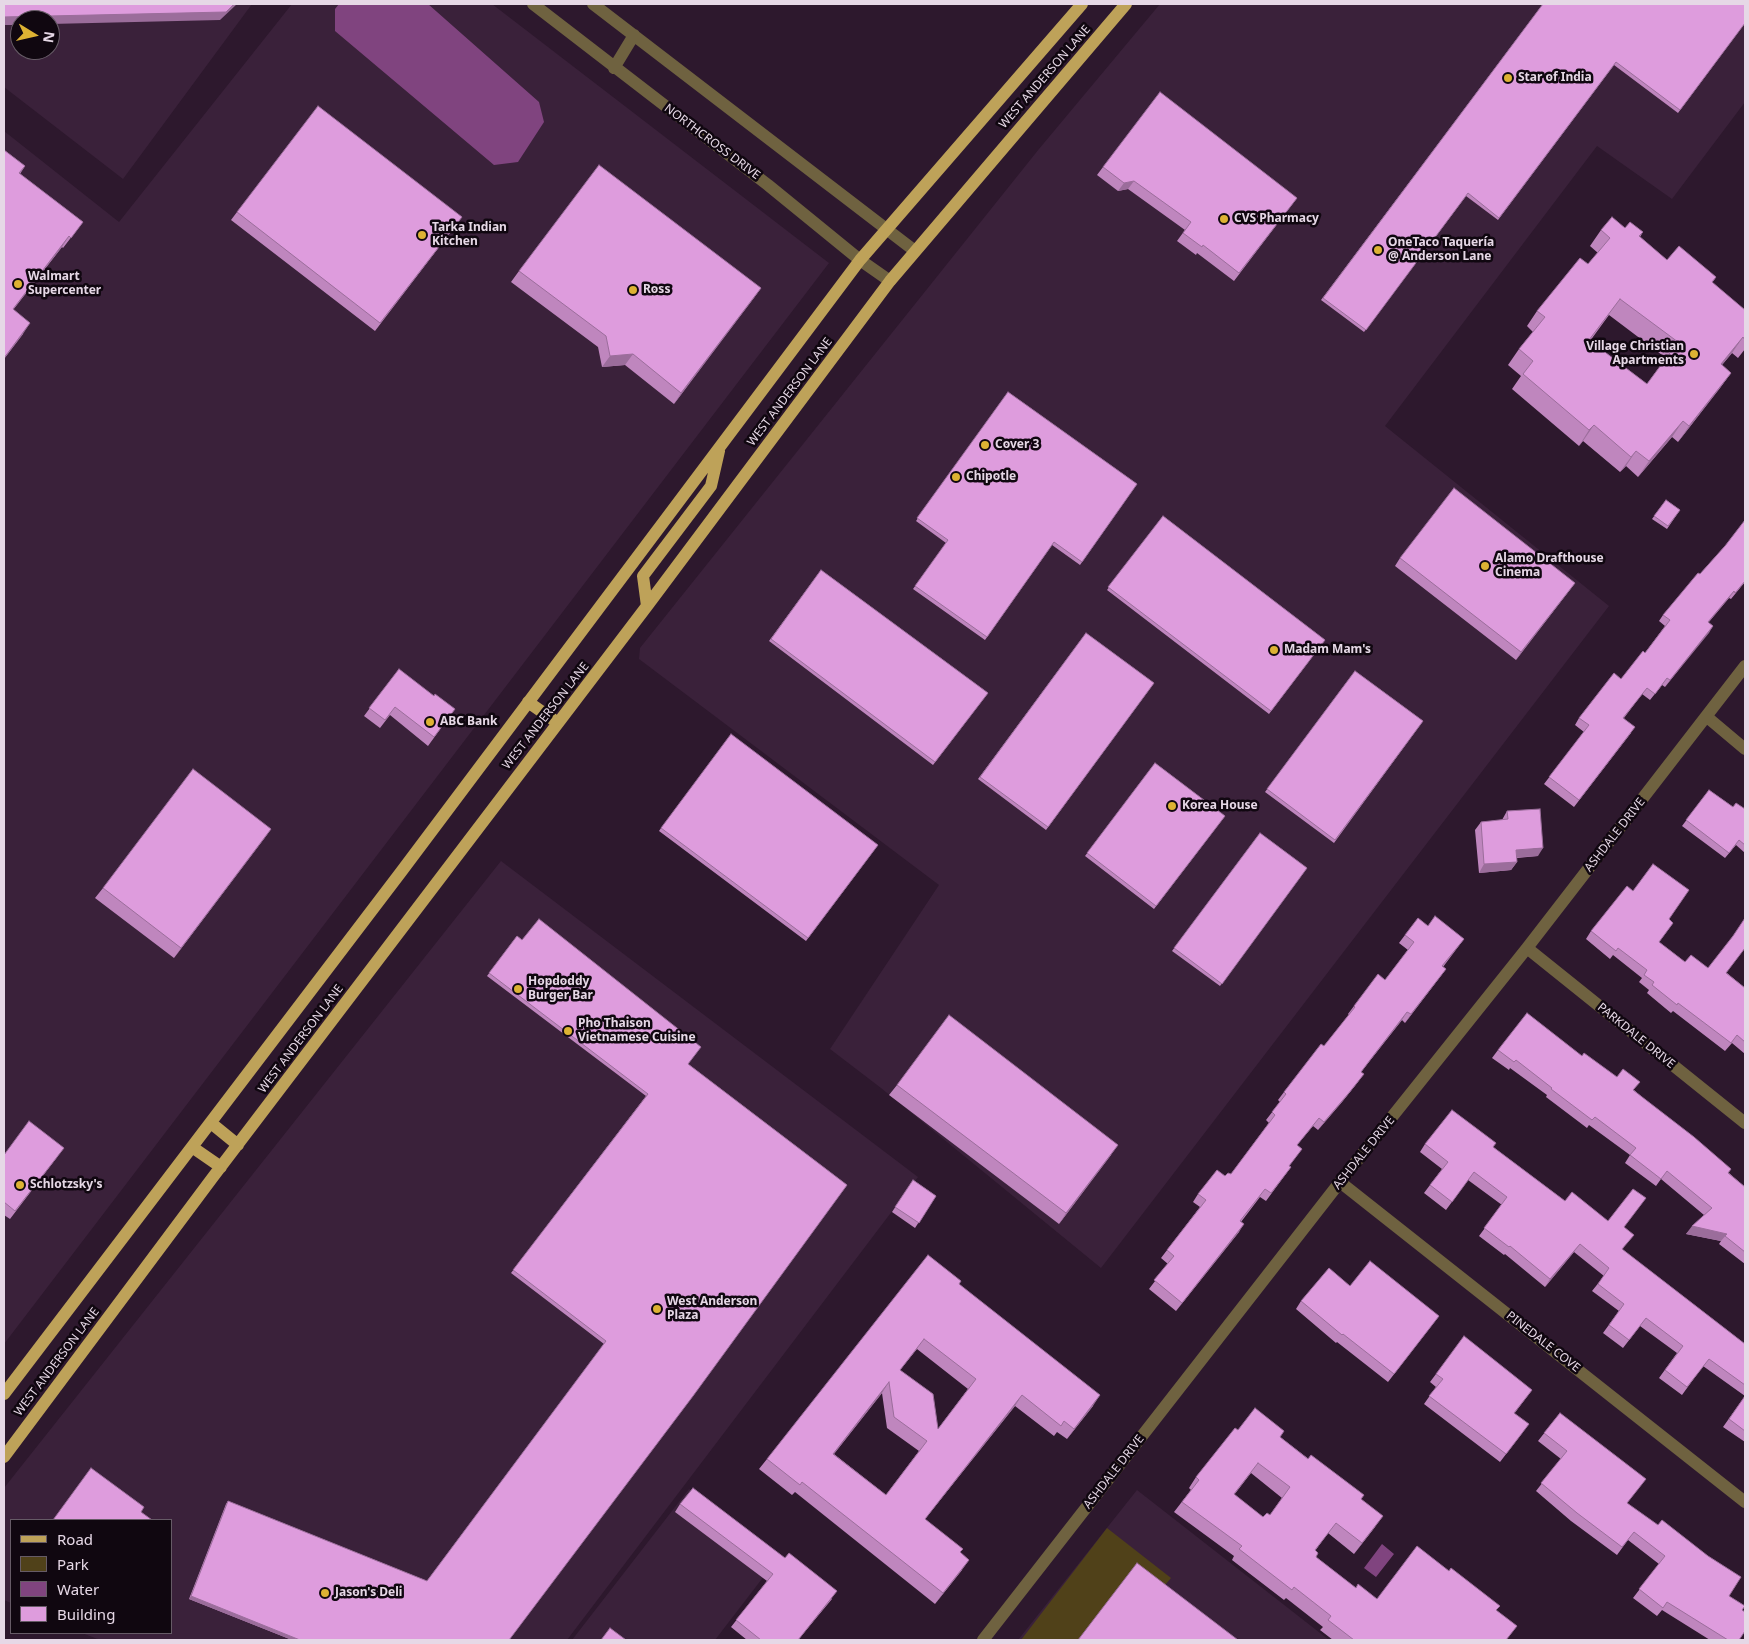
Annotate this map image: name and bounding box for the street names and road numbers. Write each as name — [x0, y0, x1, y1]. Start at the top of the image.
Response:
street label: WEST ANDERSON LANE — [996, 23, 1094, 131]
street label: NORTHCROSS DRIVE — [661, 101, 763, 183]
street label: WEST ANDERSON LANE — [745, 335, 835, 449]
street label: WEST ANDERSON LANE — [500, 660, 592, 772]
street label: ASHDALE DRIVE — [1582, 795, 1648, 875]
street label: WEST ANDERSON LANE — [256, 982, 346, 1096]
street label: PARKDALE DRIVE — [1594, 1000, 1678, 1072]
street label: ASHDALE DRIVE — [1330, 1114, 1398, 1192]
street label: WEST ANDERSON LANE — [12, 1305, 102, 1419]
street label: PINEDALE COVE — [1503, 1309, 1583, 1375]
street label: ASHDALE DRIVE — [1081, 1432, 1147, 1512]

